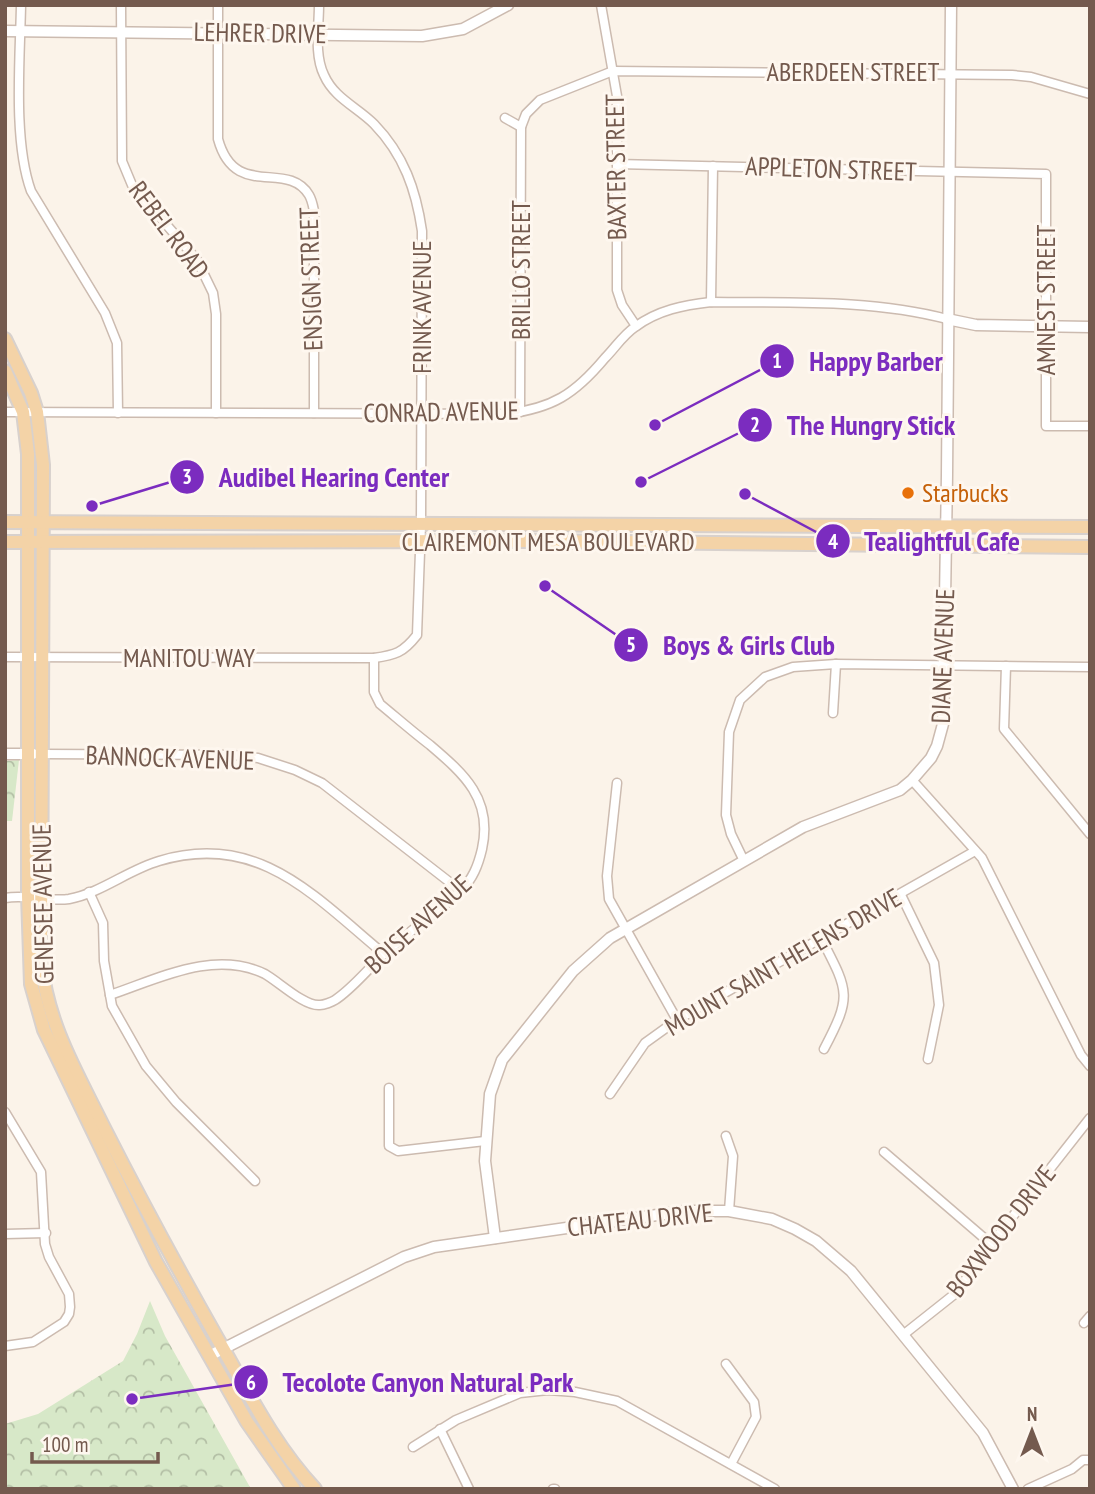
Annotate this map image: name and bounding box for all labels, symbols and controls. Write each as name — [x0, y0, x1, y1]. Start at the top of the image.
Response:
street label: LEHRER DRIVE — [193, 15, 327, 50]
street label: ABERDEEN STREET — [767, 55, 940, 88]
street label: BAXTER STREET — [598, 93, 633, 240]
street label: APPLETON STREET — [745, 149, 918, 188]
street label: REBEL ROAD — [122, 174, 217, 285]
street label: BRILLO STREET — [504, 200, 537, 340]
street label: ENSIGN STREET — [291, 206, 329, 351]
street label: AMNEST STREET — [1029, 224, 1062, 375]
street label: FRINK AVENUE — [405, 240, 438, 374]
callout: Happy Barber — [760, 337, 957, 386]
text: Happy Barber — [809, 342, 944, 379]
text: 1 — [772, 347, 782, 374]
street label: CONRAD AVENUE — [363, 394, 519, 429]
callout: The Hungry Stick — [738, 401, 970, 450]
text: The Hungry Stick — [787, 406, 956, 443]
text: 2 — [750, 411, 760, 438]
callout: Audibel Hearing Center — [170, 453, 464, 502]
text: Audibel Hearing Center — [218, 458, 450, 495]
text: 3 — [182, 463, 192, 490]
place label: Starbucks — [922, 476, 1009, 509]
marker: Starbucks — [900, 485, 916, 501]
callout: Tealightful Cafe — [815, 517, 1034, 566]
text: Tealightful Cafe — [864, 522, 1020, 559]
street label: CLAIREMONT MESA BOULEVARD — [401, 525, 695, 558]
text: 4 — [828, 528, 838, 555]
street label: DIANE AVENUE — [924, 588, 961, 724]
callout: Boys & Girls Club — [613, 621, 849, 670]
text: Boys & Girls Club — [663, 626, 835, 663]
text: 5 — [626, 631, 636, 658]
street label: MANITOU WAY — [123, 641, 255, 674]
street label: BANNOCK AVENUE — [85, 738, 255, 777]
street label: GENESEE AVENUE — [25, 823, 60, 985]
street label: BOISE AVENUE — [357, 867, 478, 980]
street label: MOUNT SAINT HELENS DRIVE — [659, 880, 907, 1043]
street label: BOXWOOD DRIVE — [939, 1158, 1063, 1303]
street label: CHATEAU DRIVE — [566, 1195, 714, 1244]
callout: Tecolote Canyon Natural Park — [233, 1358, 588, 1407]
text: Tecolote Canyon Natural Park — [282, 1363, 574, 1400]
text: 6 — [246, 1369, 256, 1396]
north arrow — [997, 1396, 1067, 1466]
text: N — [1027, 1402, 1037, 1426]
scale bar — [32, 1420, 158, 1464]
text: 100 m — [42, 1431, 88, 1458]

